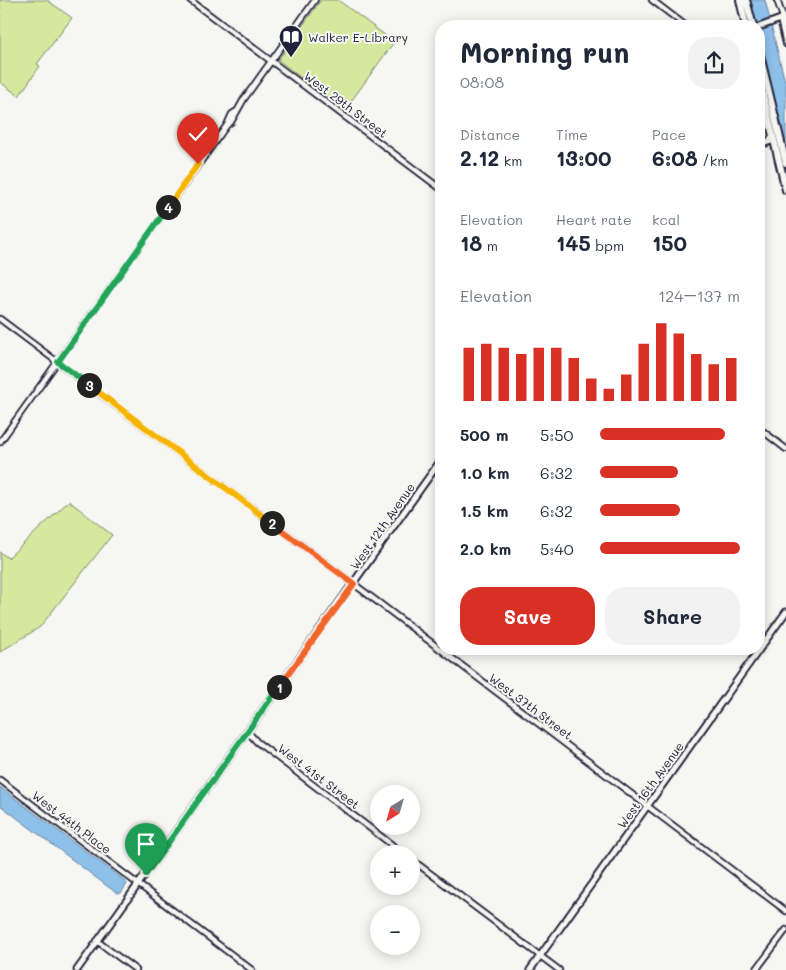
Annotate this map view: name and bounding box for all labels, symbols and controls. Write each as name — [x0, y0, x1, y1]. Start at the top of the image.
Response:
library icon: Walker E-Library — [278, 24, 304, 58]
place label: Walker E-Library — [308, 29, 408, 45]
text: Morning run — [460, 34, 629, 70]
button: share — [688, 37, 740, 89]
street label: West 29th Street — [301, 67, 391, 141]
text: 08:08 — [460, 71, 504, 92]
pin — [177, 113, 219, 164]
icon: check — [184, 120, 212, 148]
text: Distance — [460, 125, 520, 144]
text: Time — [556, 125, 588, 144]
text: Pace — [652, 125, 686, 144]
text: 2.12 — [460, 144, 499, 171]
text: 13:00 — [556, 144, 612, 171]
text: 6:08 — [652, 144, 698, 171]
text: km — [499, 151, 522, 170]
text: /km — [698, 151, 728, 170]
pin: 4 — [156, 194, 180, 220]
text: 4 — [164, 198, 173, 217]
text: Elevation — [460, 210, 523, 229]
text: Heart rate — [556, 210, 632, 229]
text: kcal — [652, 210, 680, 229]
text: 18 — [460, 229, 482, 256]
text: 145 — [556, 229, 591, 256]
text: 150 — [652, 229, 687, 256]
text: m — [482, 236, 498, 255]
text: bpm — [591, 236, 624, 255]
text: Elevation — [460, 285, 532, 306]
text: 124–137 m — [658, 285, 740, 306]
pin: 3 — [76, 372, 102, 398]
text: 3 — [85, 376, 94, 395]
text: 500 m — [460, 424, 508, 445]
text: 5:50 — [540, 424, 574, 445]
text: 1.0 km — [460, 462, 509, 483]
text: 6:32 — [540, 462, 573, 483]
street label: West 12th Avenue — [346, 479, 418, 573]
text: 1.5 km — [460, 500, 508, 521]
text: 6:32 — [540, 500, 573, 521]
pin: 2 — [260, 510, 284, 536]
text: 2 — [269, 514, 276, 533]
text: 2.0 km — [460, 538, 511, 559]
text: 5:40 — [540, 538, 574, 559]
button: Save — [460, 587, 595, 645]
button: Share — [605, 587, 740, 645]
street label: West 37th Street — [486, 669, 576, 743]
pin: 1 — [266, 674, 292, 700]
text: 1 — [276, 678, 283, 697]
street label: West 16th Avenue — [613, 739, 687, 831]
street label: West 41st Street — [275, 740, 363, 812]
north arrow — [370, 785, 420, 835]
map controls — [370, 785, 420, 955]
street label: West 44th Place — [29, 787, 115, 857]
pin — [125, 823, 167, 874]
icon: arrive — [132, 830, 160, 858]
button: + — [370, 845, 420, 895]
button: − — [370, 905, 420, 955]

